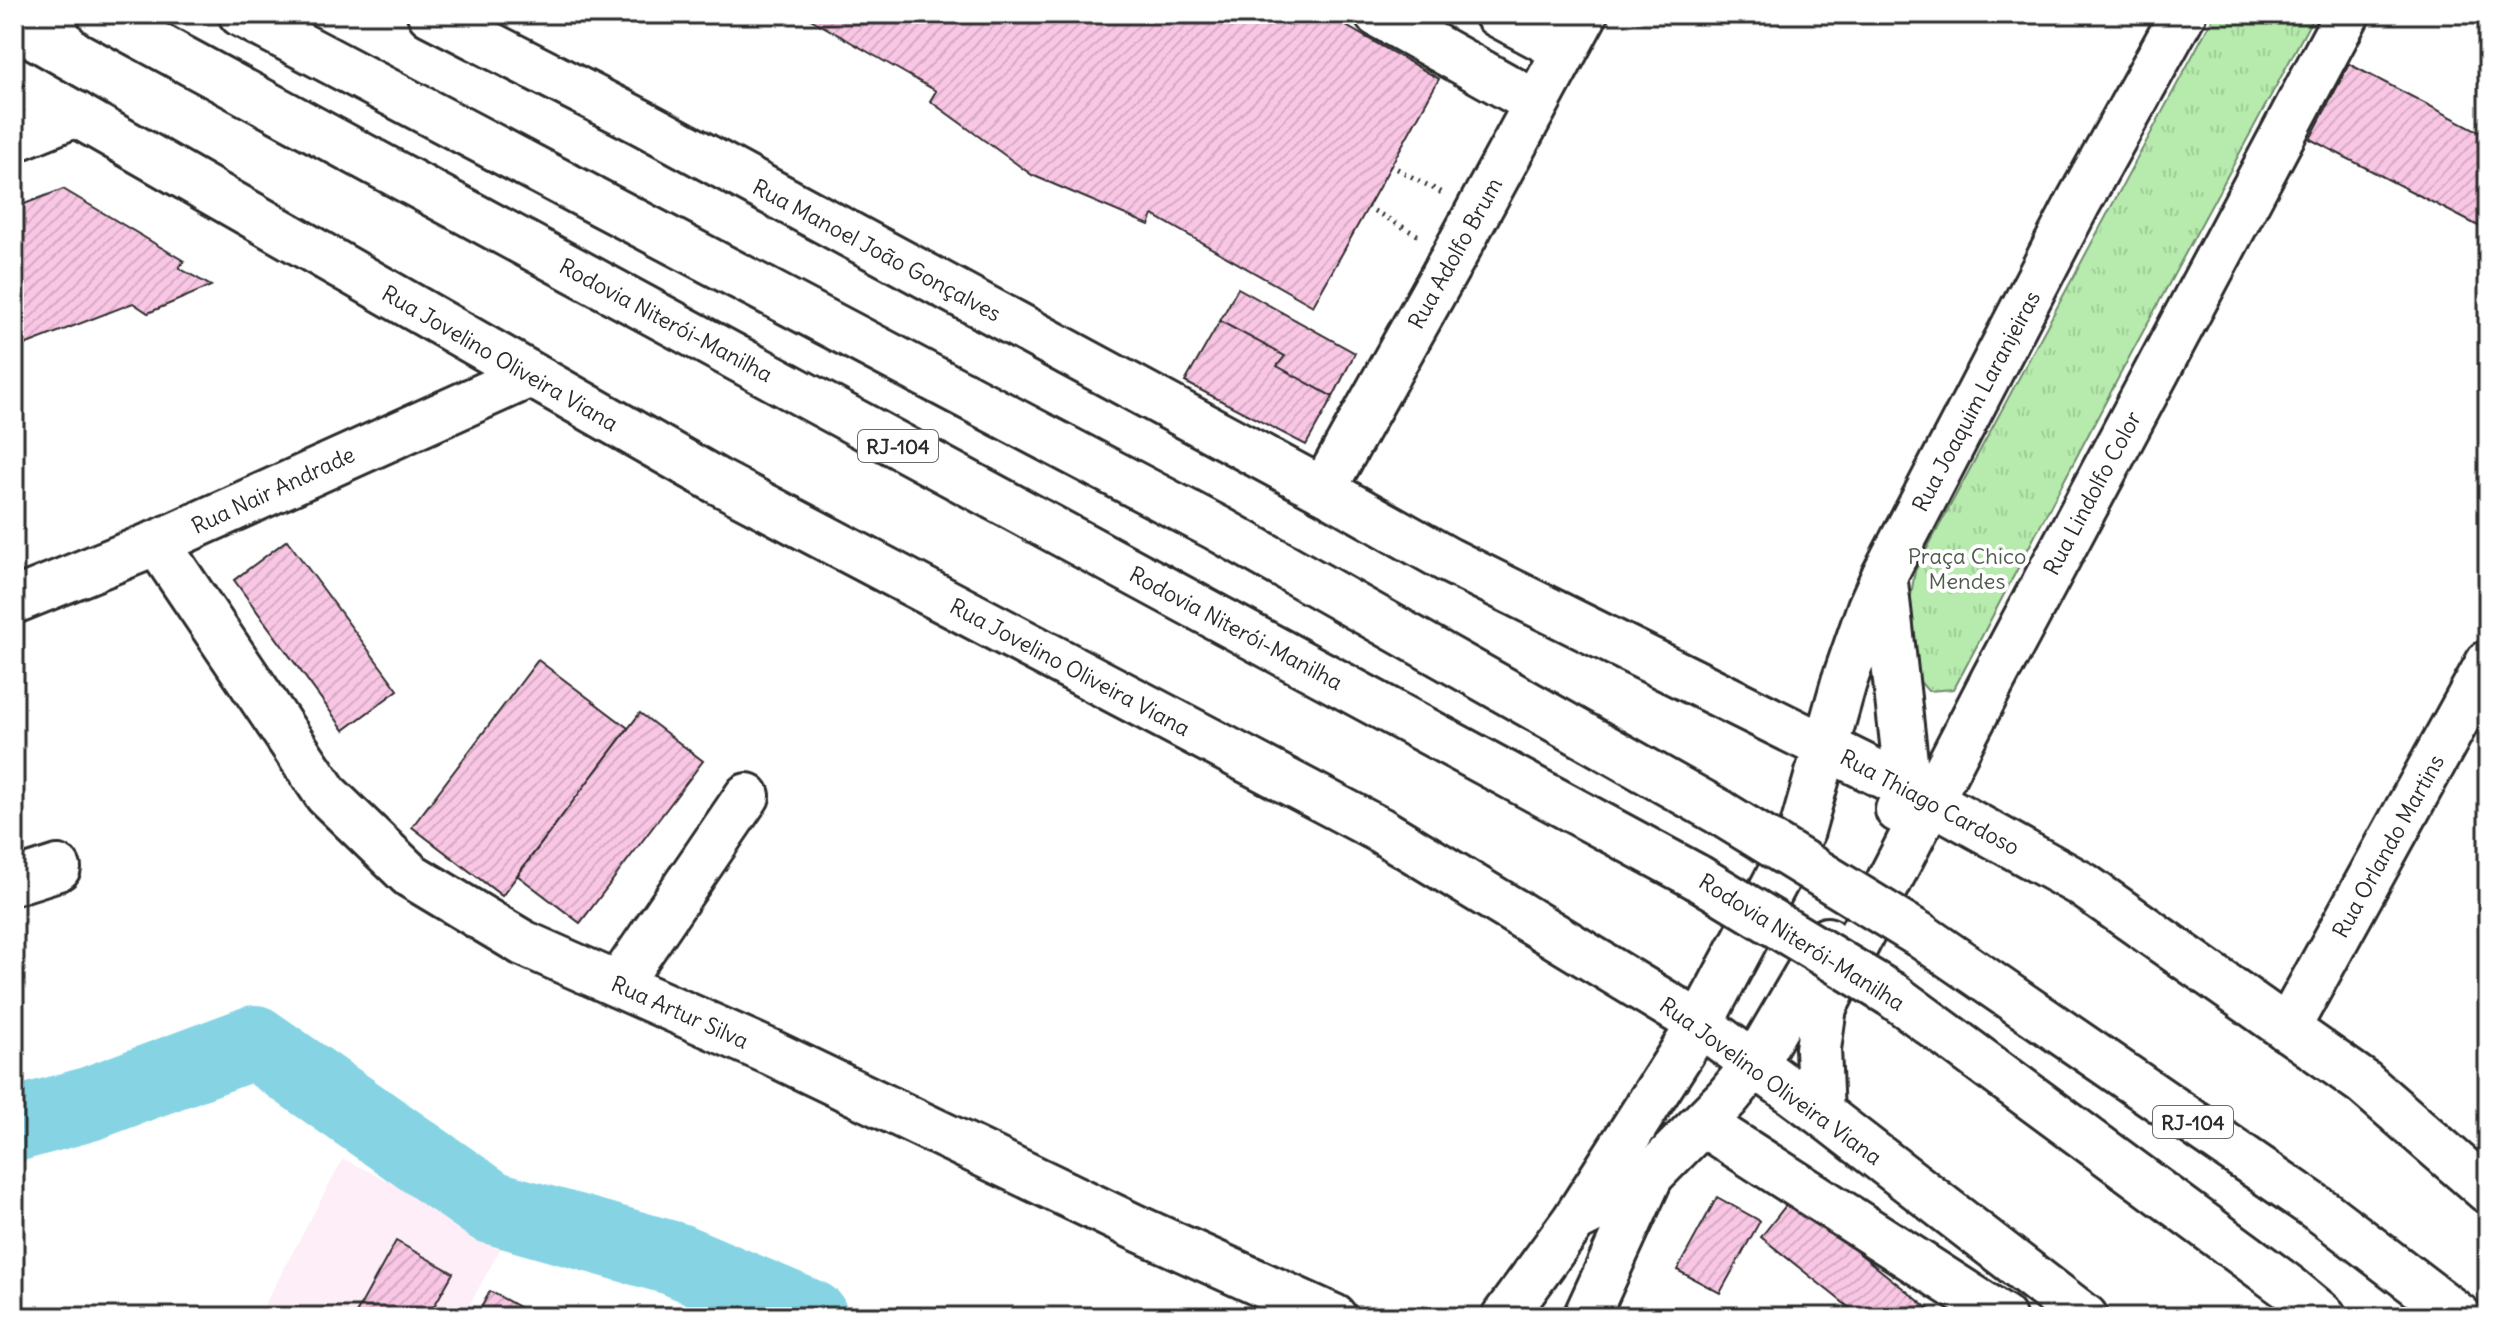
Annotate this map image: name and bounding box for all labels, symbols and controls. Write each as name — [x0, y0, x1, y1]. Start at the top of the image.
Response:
street label: Rua Adolfo Brum — [1402, 172, 1508, 334]
street label: Rua Manoel João Gonçalves — [748, 173, 1006, 327]
street label: Rodovia Niterói-Manilha — [555, 252, 777, 388]
street label: Rua Jovelino Oliveira Viana — [377, 279, 623, 437]
street label: Rua Joaquim Laranjeiras — [1906, 286, 2046, 516]
street label: Rua Lindolfo Color — [2037, 406, 2147, 580]
road number: RJ-104 — [858, 430, 938, 462]
street label: Rua Nair Andrade — [187, 440, 359, 540]
park label: Praça Chico Mendes — [1908, 542, 2026, 595]
street label: Rodovia Niterói-Manilha — [1125, 560, 1347, 696]
street label: Rua Jovelino Oliveira Viana — [945, 592, 1195, 742]
street label: Rua Thiago Cardoso — [1835, 743, 2025, 861]
street label: Rua Orlando Martins — [2326, 749, 2450, 943]
street label: Rodovia Niterói-Manilha — [1694, 867, 1910, 1017]
street label: Rua Artur Silva — [607, 969, 753, 1055]
street label: Rua Jovelino Oliveira Viana — [1654, 991, 1888, 1171]
road number: RJ-104 — [2153, 1106, 2233, 1138]

